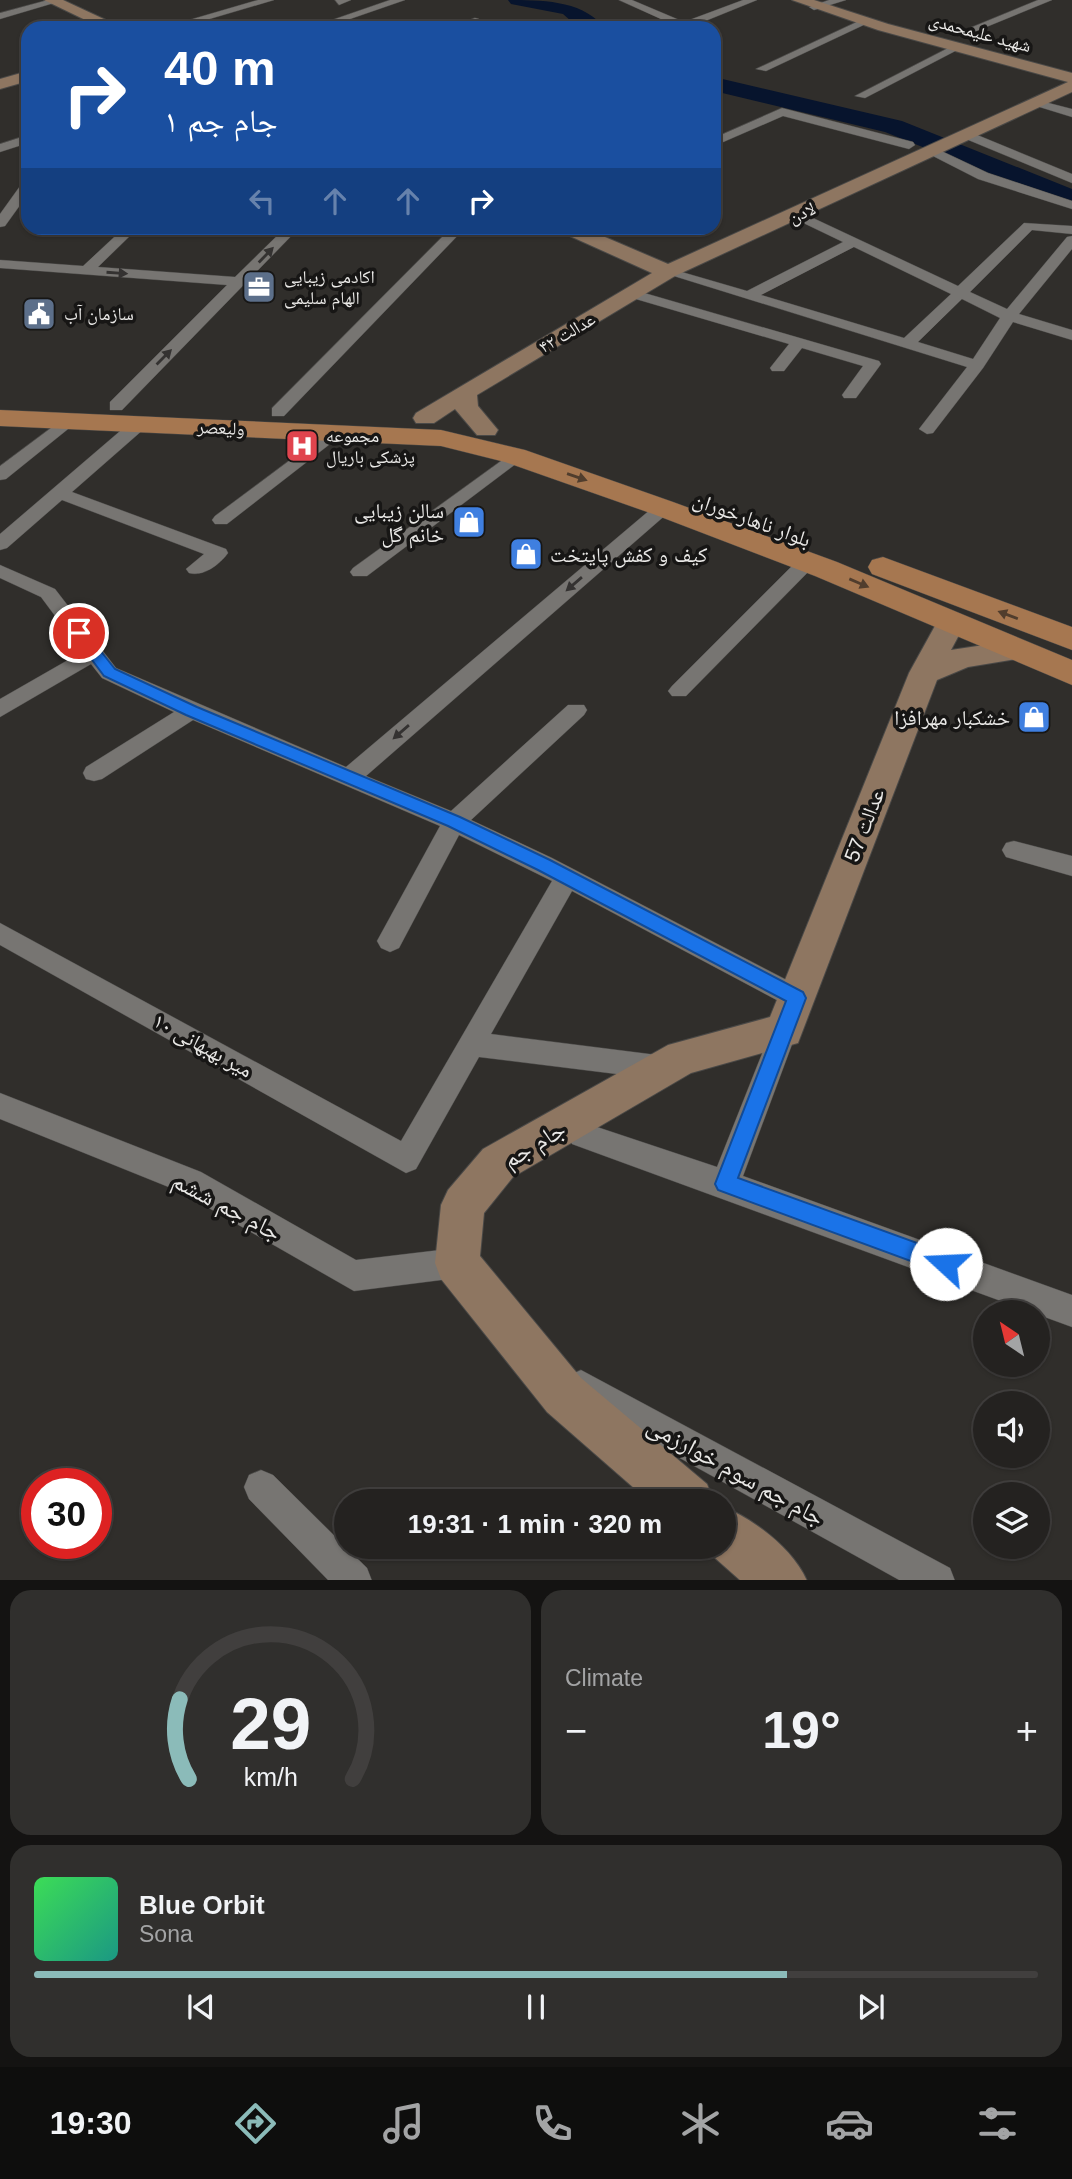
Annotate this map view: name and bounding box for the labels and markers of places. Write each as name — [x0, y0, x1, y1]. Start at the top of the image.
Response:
place label: اکادمی زیبایی الهام سلیمی — [284, 267, 375, 310]
office icon: اکادمی زیبایی الهام سلیمی — [240, 268, 278, 306]
public building icon: سازمان آب — [20, 295, 58, 333]
place label: سازمان آب — [64, 304, 134, 325]
place label: مجموعه پزشکی باریال — [326, 426, 415, 468]
hospital icon: مجموعه پزشکی باریال — [283, 427, 321, 465]
place label: سالن زیبایی خانم گل — [354, 499, 444, 549]
shop icon: سالن زیبایی خانم گل — [450, 503, 488, 541]
shop icon: کیف و کفش پایتخت — [507, 535, 545, 573]
place label: کیف و کفش پایتخت — [550, 543, 708, 568]
pin — [49, 603, 109, 663]
shop icon: خشكبار مهرافزا — [1015, 698, 1053, 736]
place label: خشكبار مهرافزا — [894, 706, 1010, 730]

